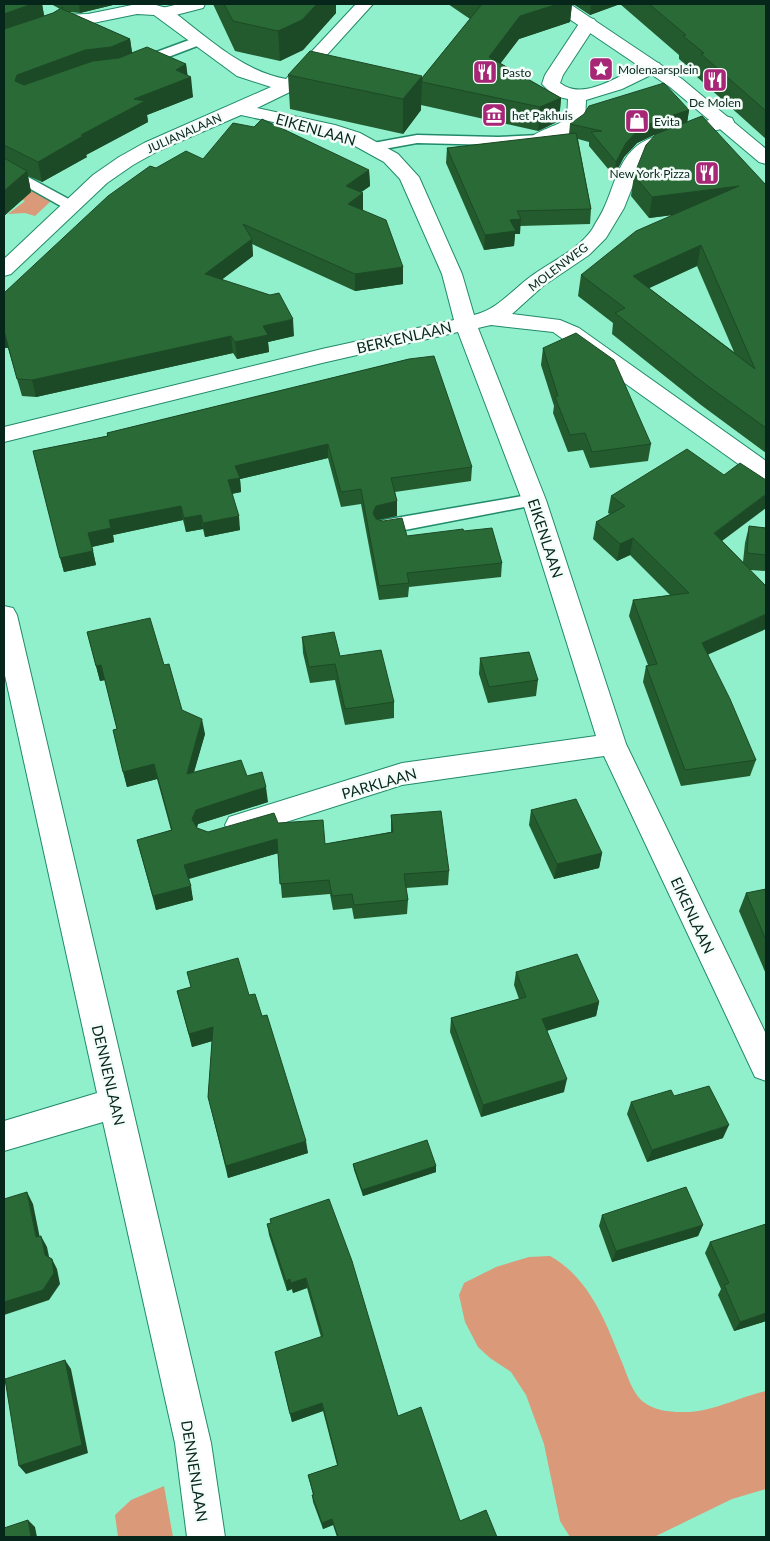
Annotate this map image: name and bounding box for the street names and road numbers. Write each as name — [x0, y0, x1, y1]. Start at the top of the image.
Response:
street label: EIKENLAAN — [274, 109, 358, 149]
street label: JULIANALAAN — [144, 110, 224, 156]
street label: MOLENWEG — [525, 240, 591, 294]
street label: BERKENLAAN — [355, 317, 453, 357]
street label: EIKENLAAN — [525, 496, 567, 580]
street label: PARKLAAN — [339, 764, 419, 802]
street label: EIKENLAAN — [667, 874, 719, 956]
street label: DENNENLAAN — [89, 1023, 129, 1127]
street label: DENNENLAAN — [178, 1419, 212, 1523]

